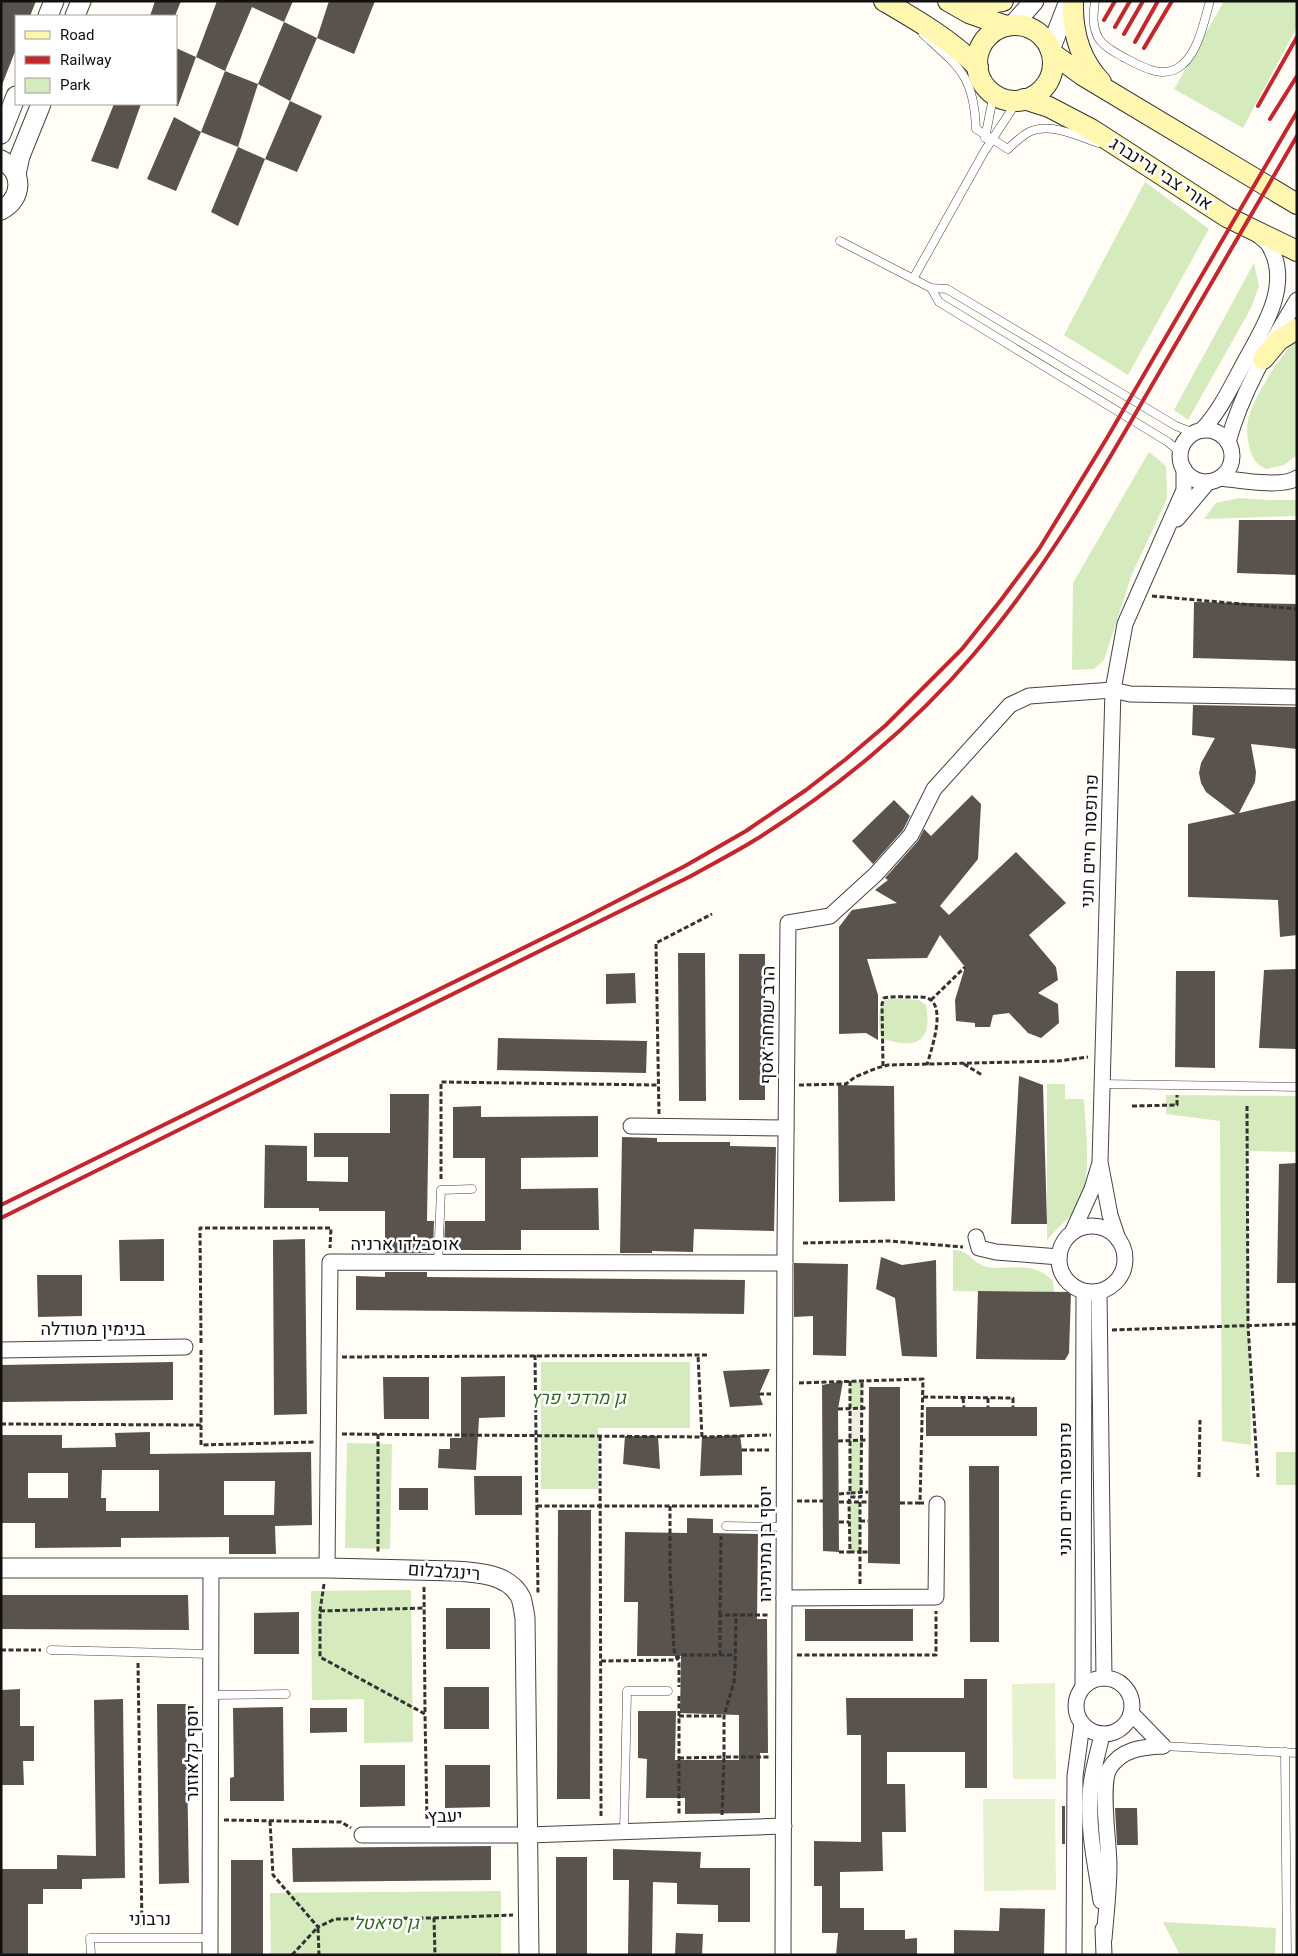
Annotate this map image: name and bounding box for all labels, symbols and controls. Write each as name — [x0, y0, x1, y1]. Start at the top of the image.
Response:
legend — [15, 15, 178, 105]
text: Road — [60, 24, 94, 46]
text: Railway — [60, 49, 111, 71]
text: Park — [60, 74, 91, 96]
street label: אורי צבי גרינברג — [1104, 131, 1218, 217]
street label: פרופסור חיים חנני — [1074, 774, 1106, 908]
street label: הרב שמחה אסף — [753, 965, 783, 1085]
street label: אוסבלדו ארניה — [350, 1231, 460, 1258]
street label: בנימין מטודלה — [41, 1316, 146, 1343]
park label: גן מרדכי פרץ — [530, 1385, 627, 1412]
street label: פרופסור חיים חנני — [1052, 1422, 1079, 1556]
street label: יוסף בן מתיתיהו — [752, 1485, 779, 1603]
street label: רינגלבלום — [407, 1556, 481, 1588]
street label: יוסף קלאוזנר — [179, 1705, 206, 1801]
street label: יעבץ — [428, 1803, 462, 1830]
street label: נרבוני — [129, 1906, 171, 1933]
park label: גן סיאטל — [353, 1910, 420, 1937]

